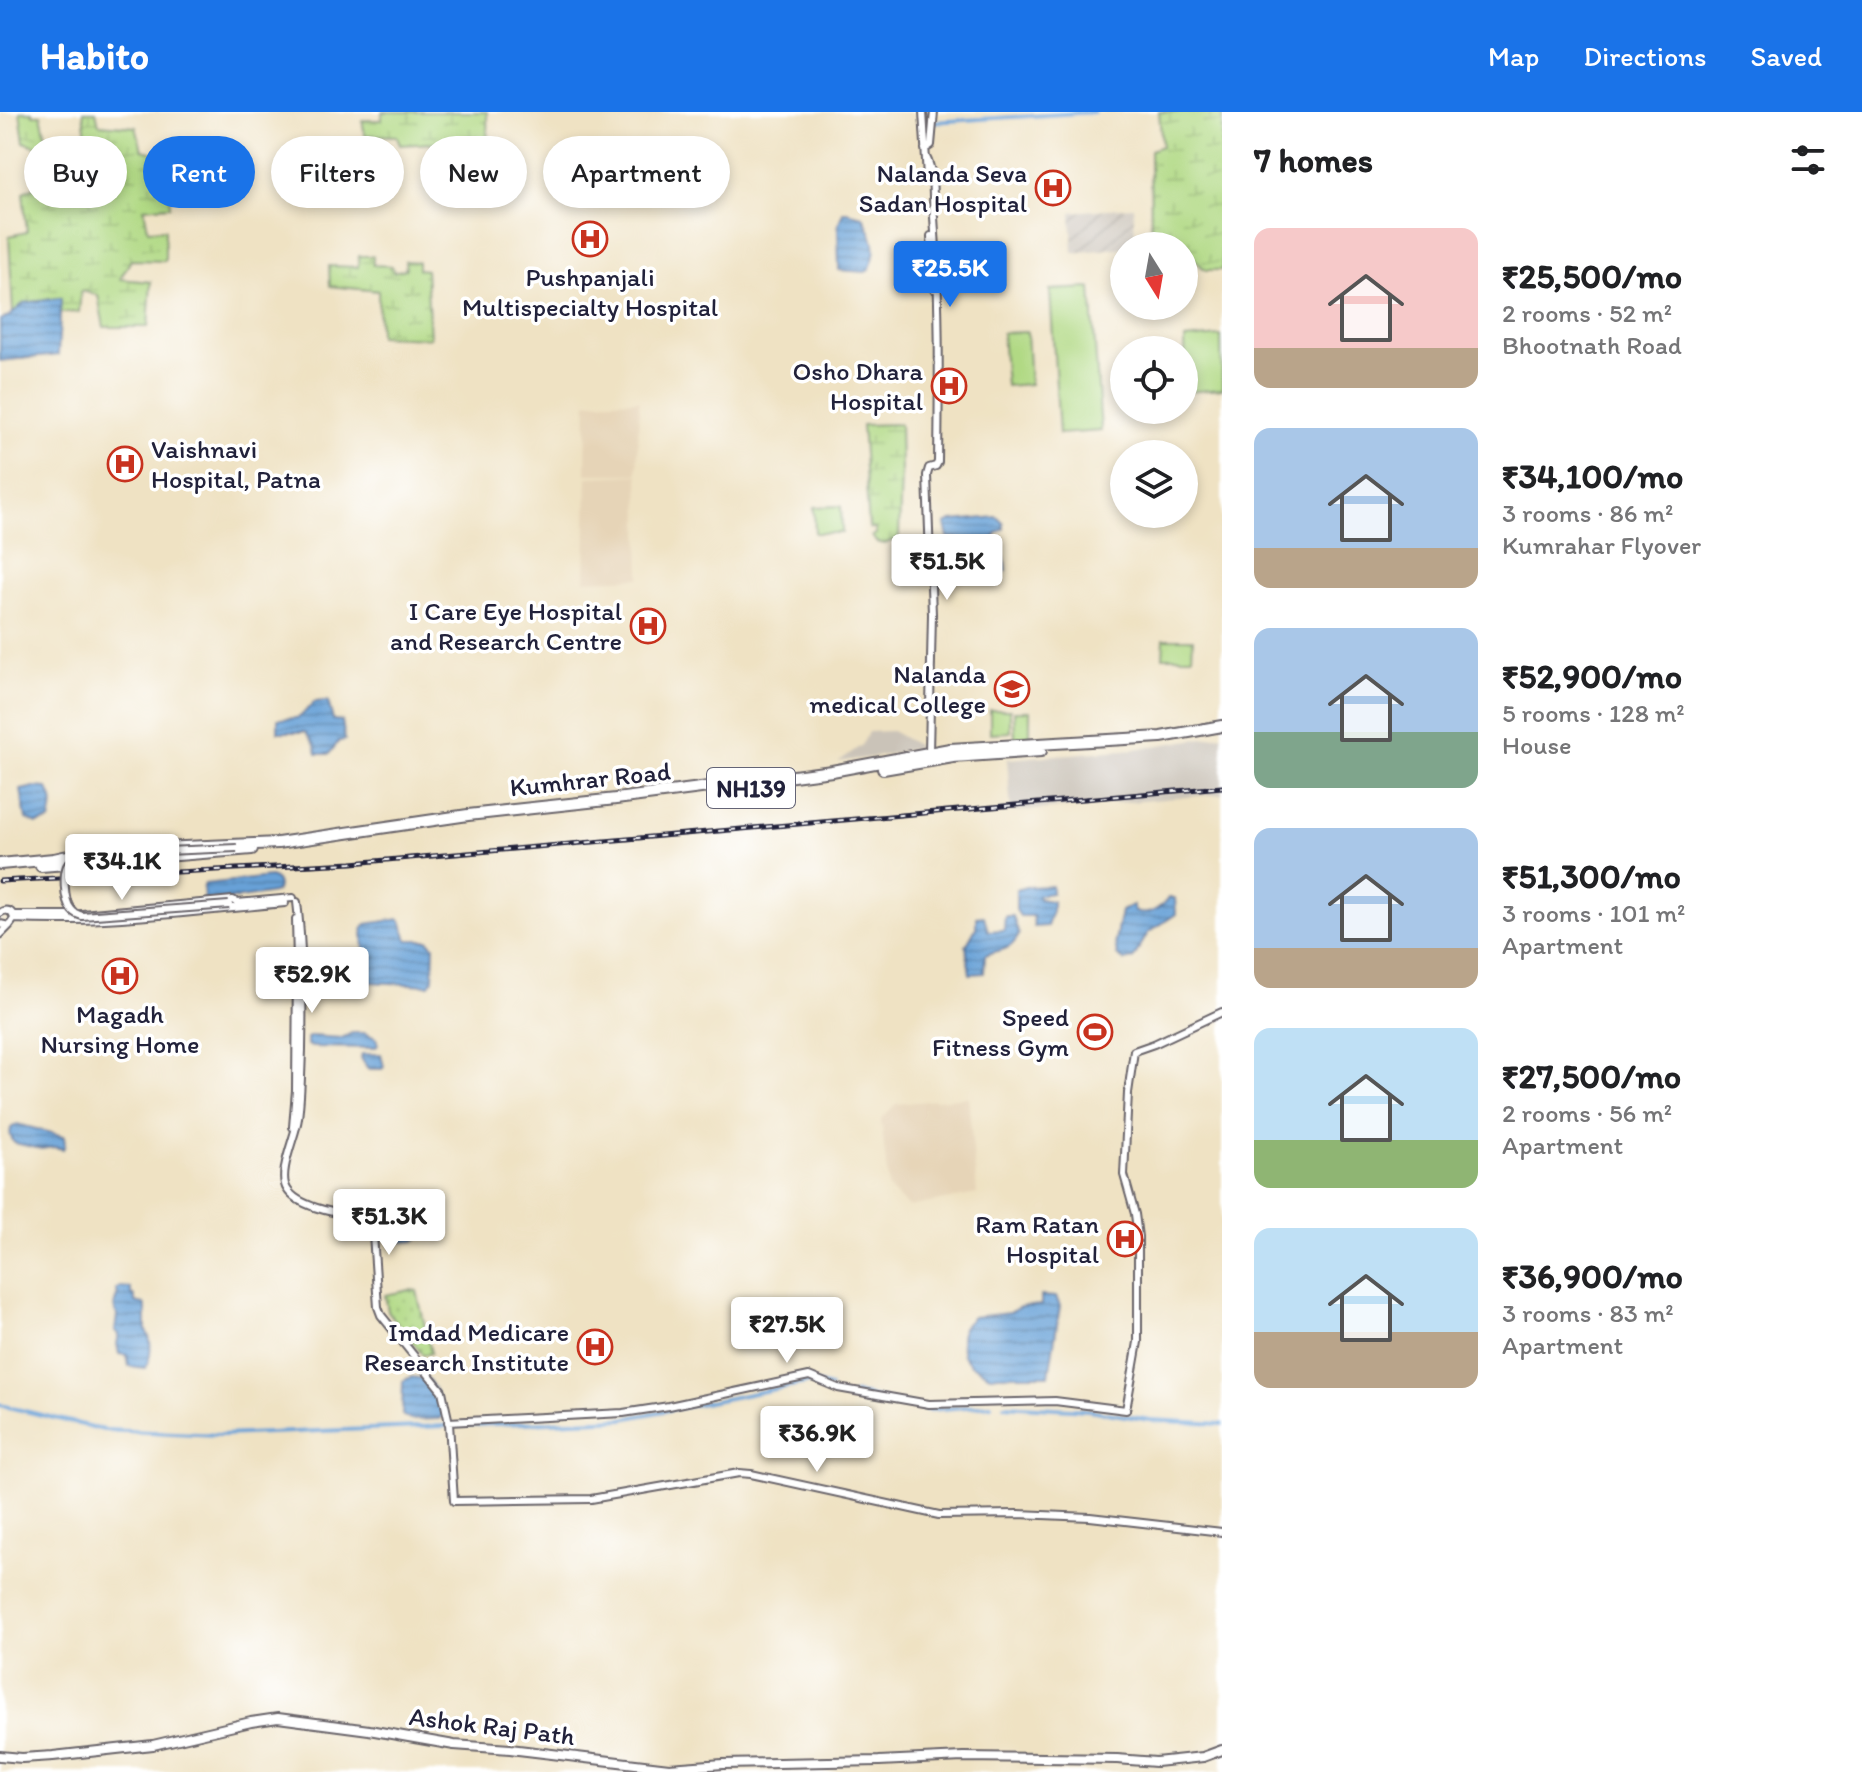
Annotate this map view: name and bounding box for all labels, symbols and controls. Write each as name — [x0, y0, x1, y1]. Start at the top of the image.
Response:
text: Habito — [40, 33, 149, 79]
text: Map — [1488, 39, 1539, 73]
text: Directions — [1583, 39, 1707, 73]
text: Saved — [1751, 39, 1822, 73]
chip: Buy — [24, 136, 127, 208]
chip: Rent — [143, 136, 255, 208]
chip: Filters — [271, 136, 404, 208]
chip: New — [420, 136, 527, 208]
chip: Apartment — [543, 136, 730, 208]
icon: filters — [1786, 138, 1830, 182]
text: 7 homes — [1254, 140, 1373, 181]
place label: Nalanda Seva Sadan Hospital — [859, 157, 1027, 219]
hospital icon: Nalanda Seva Sadan Hospital — [1034, 169, 1072, 207]
hospital icon: Pushpanjali Multispecialty Hospital — [571, 220, 609, 258]
north arrow — [1110, 232, 1198, 320]
map controls — [1110, 232, 1198, 528]
pin: ₹25.5K — [885, 241, 1015, 309]
text: ₹25.5K — [912, 251, 988, 283]
text: ₹25,500/mo — [1502, 256, 1682, 297]
icon: home — [1318, 260, 1414, 356]
place label: Pushpanjali Multispecialty Hospital — [462, 261, 718, 323]
text: 2 rooms · 52 m² — [1502, 297, 1672, 329]
text: Bhootnath Road — [1502, 329, 1682, 361]
button: locate — [1110, 336, 1198, 424]
place label: Osho Dhara Hospital — [792, 355, 923, 417]
hospital icon: Osho Dhara Hospital — [930, 367, 968, 405]
place label: Vaishnavi Hospital, Patna — [151, 433, 321, 495]
button: layers — [1110, 440, 1198, 528]
hospital icon: Vaishnavi Hospital, Patna — [106, 445, 144, 483]
text: ₹34,100/mo — [1502, 456, 1683, 497]
icon: home — [1318, 460, 1414, 556]
text: 3 rooms · 86 m² — [1502, 497, 1673, 529]
text: Kumrahar Flyover — [1502, 529, 1701, 561]
pin: ₹51.5K — [882, 534, 1012, 602]
text: ₹51.5K — [909, 544, 985, 576]
place label: I Care Eye Hospital and Research Centre — [390, 595, 622, 657]
hospital icon: I Care Eye Hospital and Research Centre — [629, 607, 667, 645]
text: ₹52,900/mo — [1502, 656, 1682, 697]
place label: Nalanda medical College — [809, 658, 986, 720]
icon: home — [1318, 660, 1414, 756]
school or university icon: Nalanda medical College — [993, 670, 1031, 708]
text: 5 rooms · 128 m² — [1502, 697, 1685, 729]
text: House — [1502, 729, 1572, 761]
street label: Kumhrar Road — [508, 755, 672, 803]
road number: NH139 — [707, 768, 795, 808]
pin: ₹34.1K — [57, 834, 187, 902]
text: ₹34.1K — [83, 844, 161, 876]
text: ₹51,300/mo — [1502, 856, 1681, 897]
icon: home — [1318, 860, 1414, 956]
text: 3 rooms · 101 m² — [1502, 897, 1685, 929]
text: Apartment — [1502, 929, 1623, 961]
pin: ₹52.9K — [247, 947, 377, 1015]
hospital icon: Magadh Nursing Home — [101, 957, 139, 995]
text: ₹52.9K — [274, 957, 350, 989]
place label: Magadh Nursing Home — [41, 998, 199, 1060]
place label: Speed Fitness Gym — [932, 1001, 1069, 1063]
sports icon: Speed Fitness Gym — [1076, 1013, 1114, 1051]
text: ₹27,500/mo — [1502, 1056, 1681, 1097]
icon: home — [1318, 1060, 1414, 1156]
text: 2 rooms · 56 m² — [1502, 1097, 1672, 1129]
text: Apartment — [1502, 1129, 1623, 1161]
pin: ₹51.3K — [324, 1189, 454, 1257]
text: ₹51.3K — [351, 1199, 427, 1231]
place label: Ram Ratan Hospital — [975, 1208, 1099, 1270]
hospital icon: Ram Ratan Hospital — [1106, 1220, 1144, 1258]
text: ₹36,900/mo — [1502, 1256, 1683, 1297]
icon: home — [1318, 1260, 1414, 1356]
pin: ₹27.5K — [722, 1297, 852, 1365]
text: 3 rooms · 83 m² — [1502, 1297, 1674, 1329]
text: ₹27.5K — [749, 1307, 825, 1339]
place label: Imdad Medicare Research Institute — [364, 1316, 569, 1378]
hospital icon: Imdad Medicare Research Institute — [576, 1328, 614, 1366]
text: Apartment — [1502, 1329, 1623, 1361]
pin: ₹36.9K — [752, 1406, 882, 1474]
text: ₹36.9K — [778, 1416, 856, 1448]
street label: Ashok Raj Path — [407, 1700, 577, 1752]

